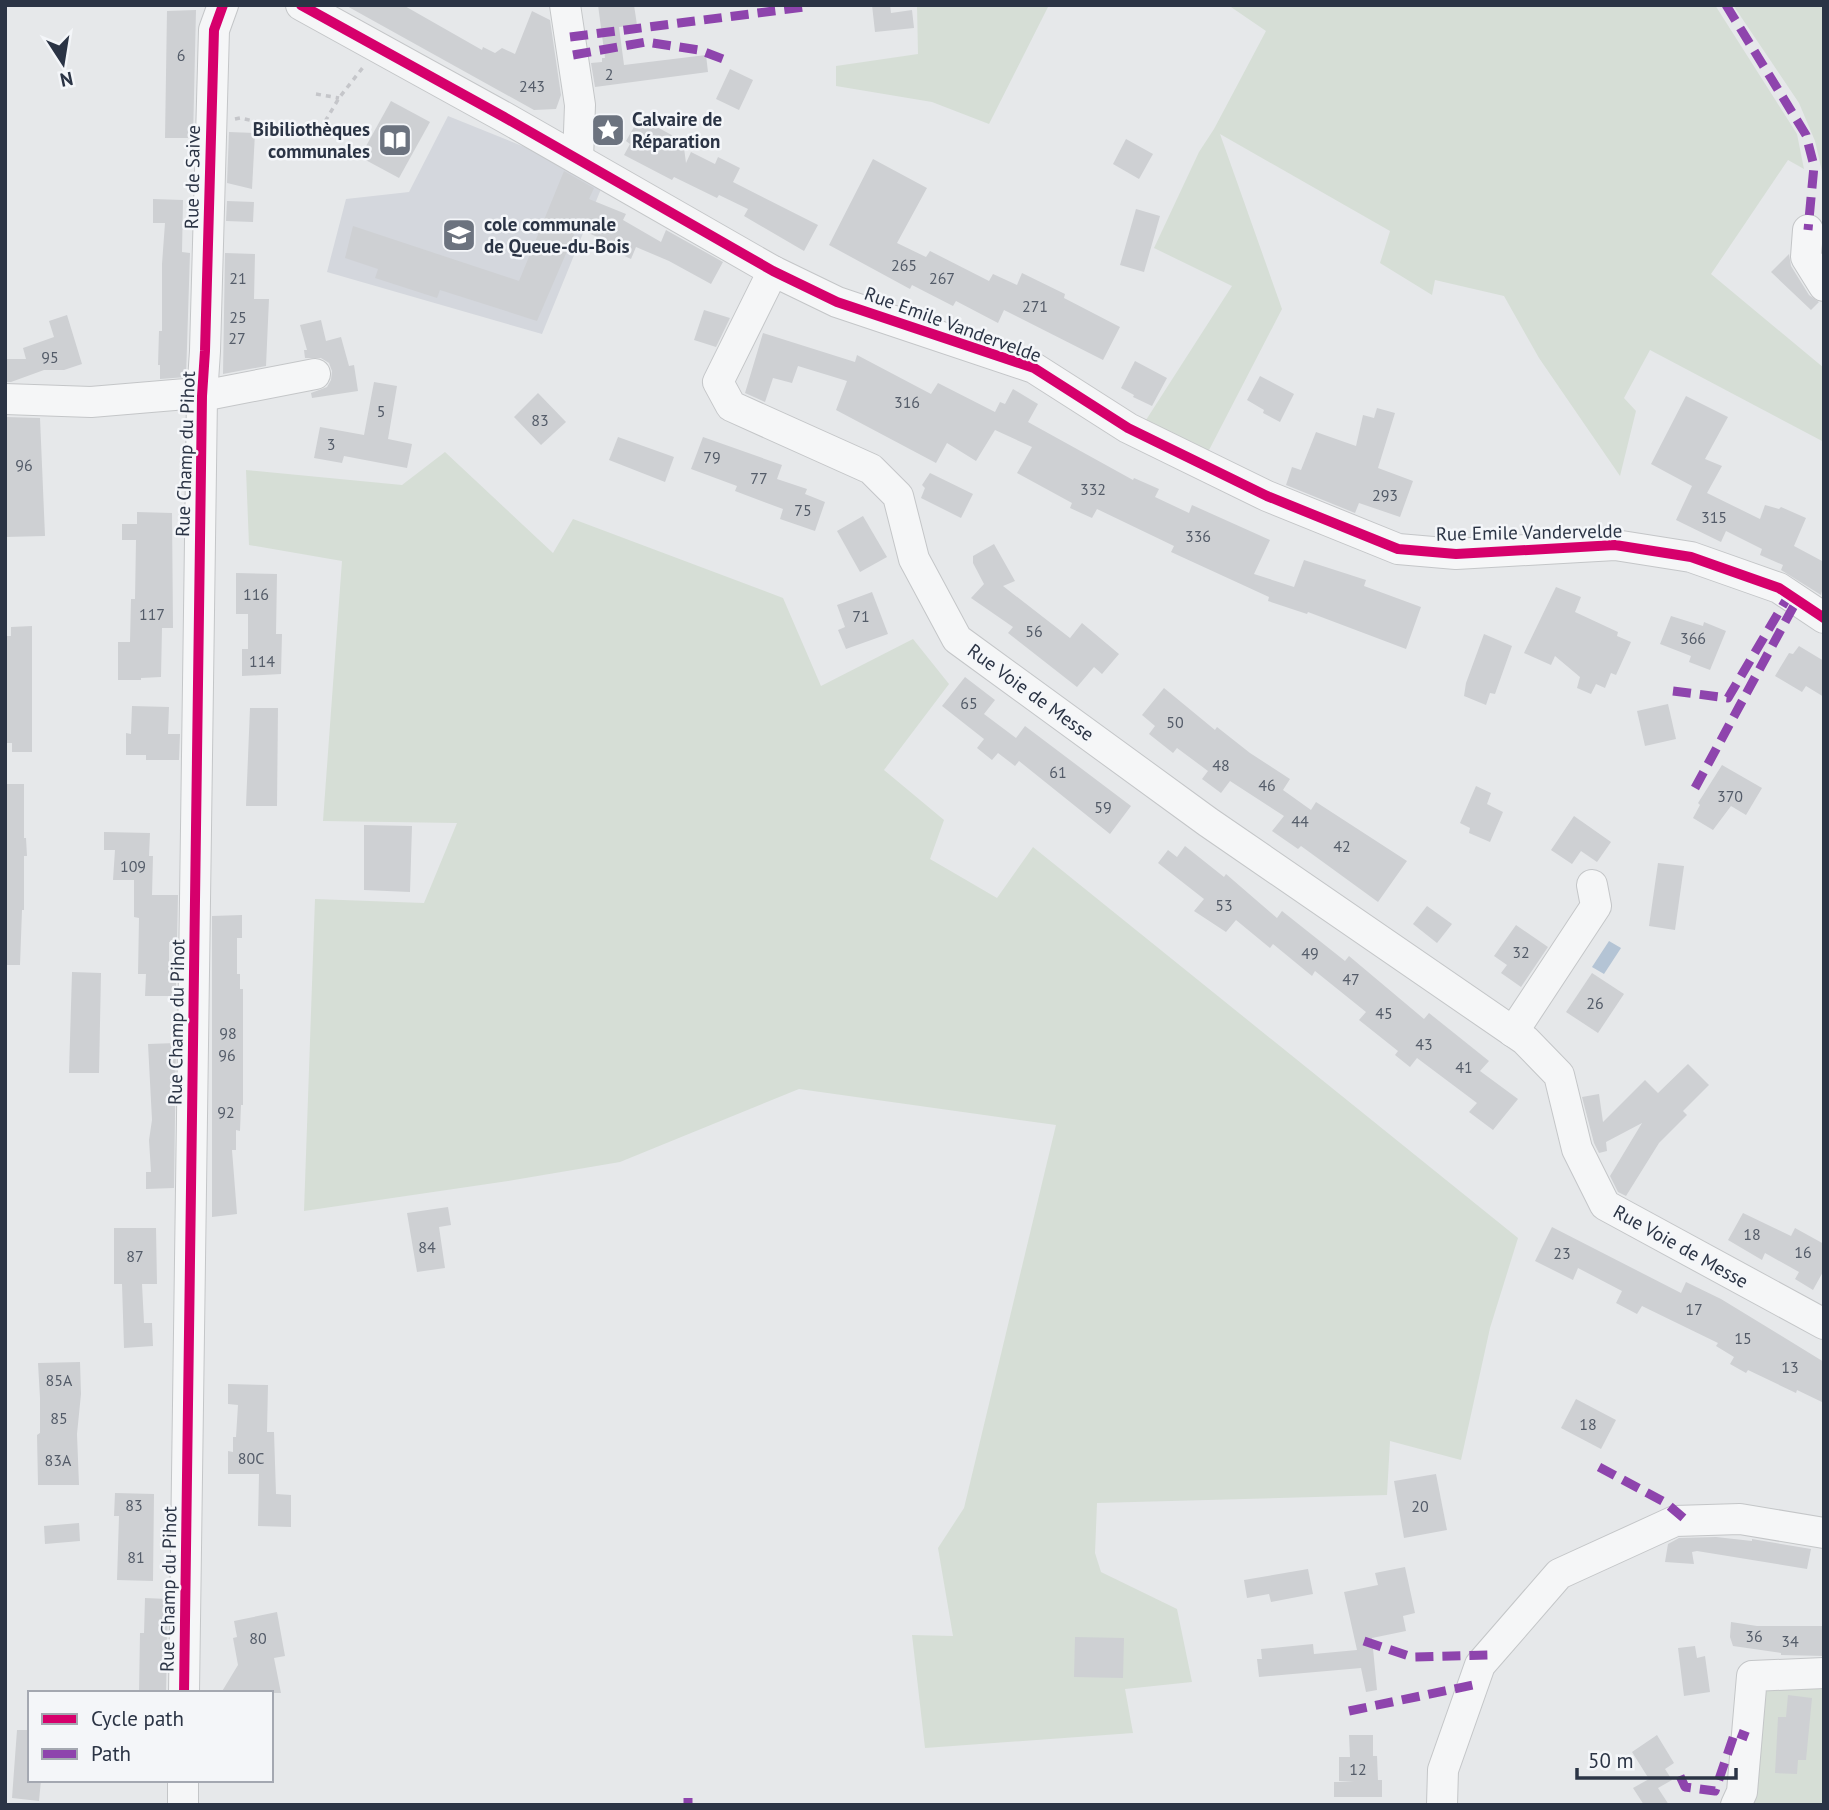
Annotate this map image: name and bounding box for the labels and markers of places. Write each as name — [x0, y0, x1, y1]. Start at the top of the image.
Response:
place label: Calvaire de Réparation — [632, 107, 722, 153]
place icon: Calvaire de Réparation — [589, 111, 627, 149]
place label: Bibiliothèques communales — [253, 117, 370, 163]
library icon: Bibiliothèques communales — [376, 121, 414, 159]
place label: cole communale de Queue-du-Bois — [484, 212, 630, 258]
school or university icon: cole communale de Queue-du-Bois — [440, 216, 478, 254]

